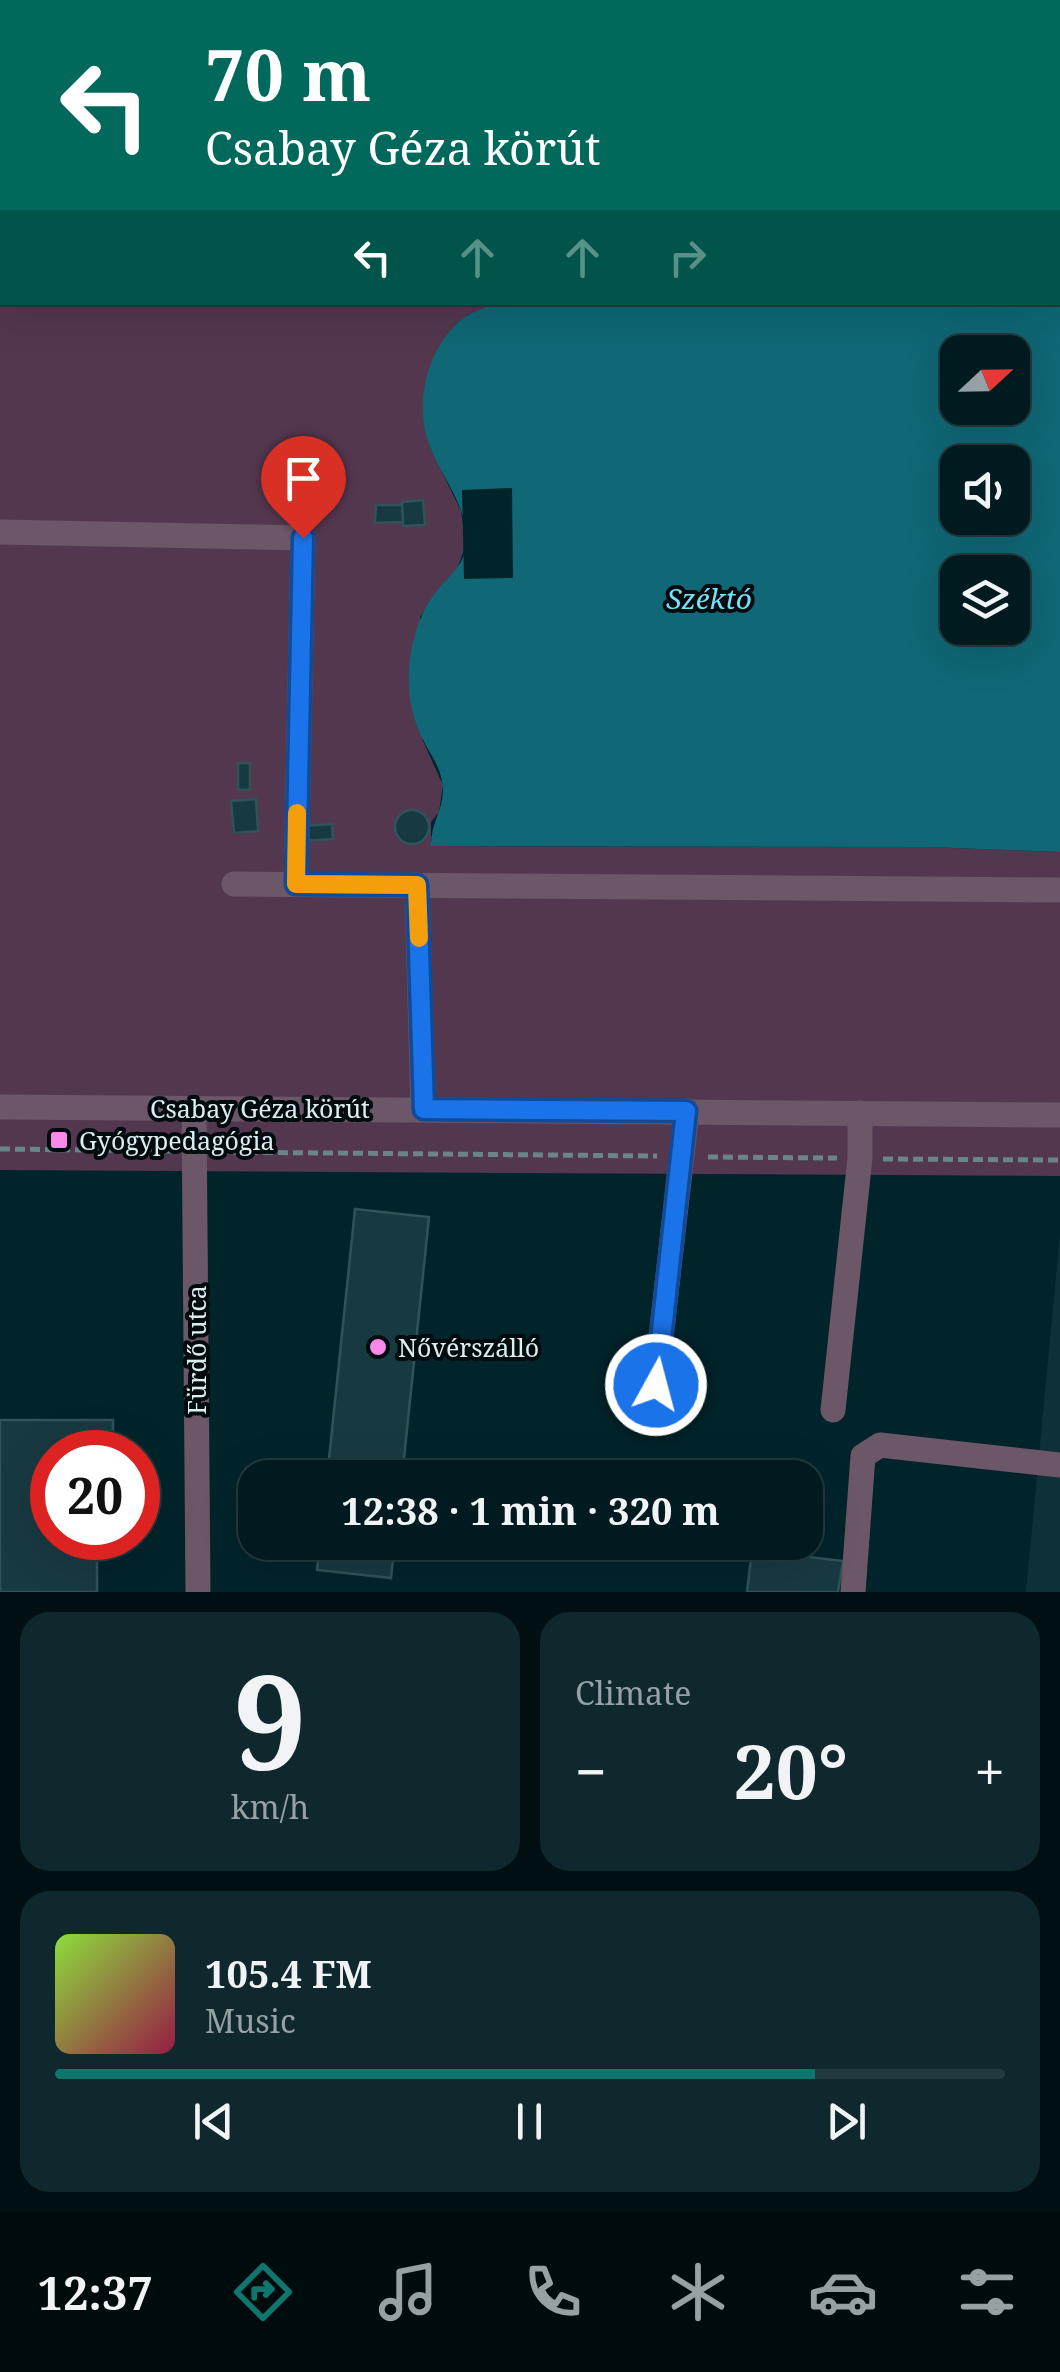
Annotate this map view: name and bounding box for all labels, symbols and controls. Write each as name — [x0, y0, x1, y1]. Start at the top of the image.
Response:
text: 70 m — [205, 26, 371, 122]
icon: left — [40, 40, 170, 170]
text: Csabay Géza körút — [205, 117, 601, 178]
icon: left — [345, 230, 400, 285]
icon: ahead — [450, 230, 505, 285]
icon: ahead — [555, 230, 610, 285]
icon: right — [660, 230, 715, 285]
north arrow — [940, 335, 1030, 425]
map controls — [940, 335, 1030, 645]
pin — [261, 436, 346, 539]
button: sound — [940, 445, 1030, 535]
icon: arrive — [276, 451, 331, 506]
button: layers — [940, 555, 1030, 645]
water label: Széktó — [666, 579, 752, 617]
street label: Csabay Géza körút — [150, 1091, 370, 1125]
place label: Gyógypedagógia — [79, 1123, 275, 1157]
marker: Gyógypedagógia — [48, 1129, 70, 1151]
street label: Fürdő utca — [179, 1285, 213, 1415]
place label: Nővérszálló — [398, 1330, 539, 1364]
position arrow — [604, 1333, 708, 1437]
marker: Nővérszálló — [367, 1336, 389, 1358]
speed limit sign: 20 — [30, 1430, 160, 1560]
text: 12:38 · 1 min · 320 m — [341, 1484, 720, 1536]
text: 9 — [233, 1631, 307, 1808]
text: Climate — [575, 1671, 691, 1714]
text: 20° — [733, 1719, 848, 1821]
text: − — [575, 1733, 607, 1808]
text: + — [974, 1733, 1005, 1808]
text: km/h — [231, 1785, 309, 1828]
text: 105.4 FM — [205, 1947, 372, 1999]
text: Music — [205, 1999, 296, 2042]
icon: previous — [186, 2094, 241, 2149]
icon: pause — [502, 2094, 557, 2149]
icon: next — [819, 2094, 874, 2149]
icon: directions — [228, 2257, 298, 2327]
icon: music — [373, 2257, 443, 2327]
icon: phone — [518, 2257, 588, 2327]
icon: climate — [663, 2257, 733, 2327]
icon: car — [808, 2257, 878, 2327]
icon: filters — [952, 2257, 1022, 2327]
text: 12:37 — [37, 2262, 153, 2323]

